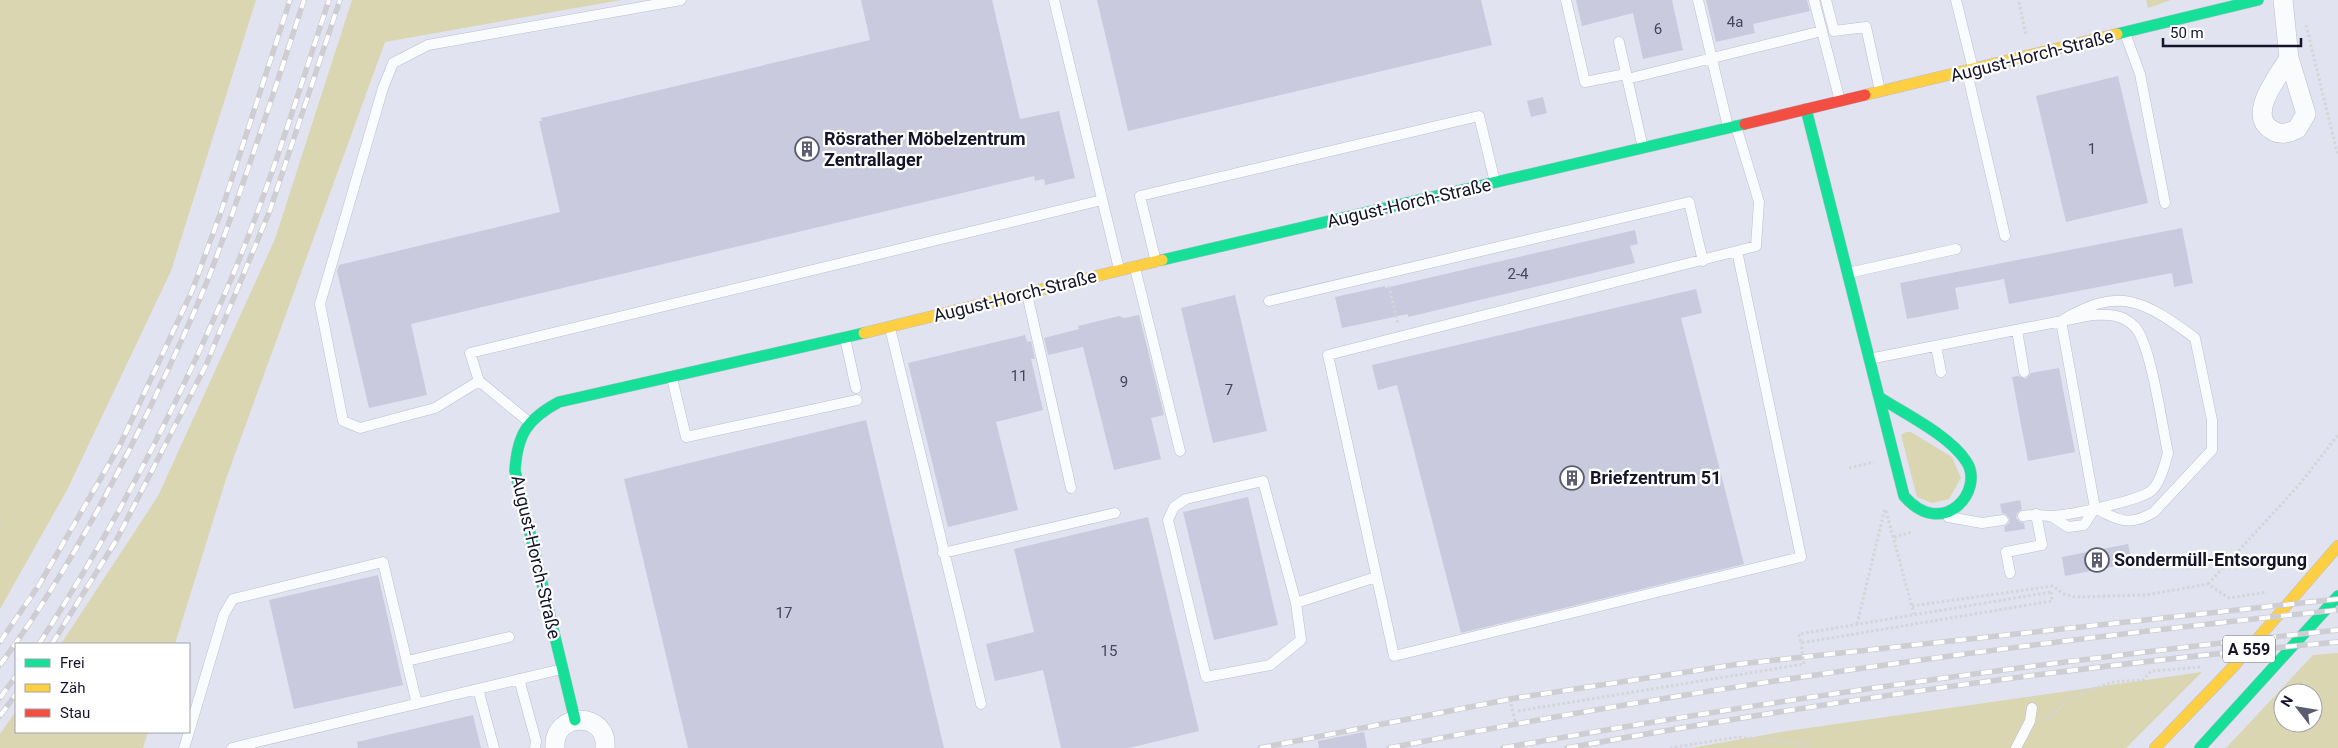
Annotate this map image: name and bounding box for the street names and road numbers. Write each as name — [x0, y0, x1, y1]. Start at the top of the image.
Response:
street label: August-Horch-Straße — [1948, 25, 2116, 86]
street label: August-Horch-Straße — [1325, 173, 1493, 232]
street label: August-Horch-Straße — [931, 265, 1099, 326]
street label: August-Horch-Straße — [507, 473, 566, 641]
road number: A 559 — [2223, 636, 2275, 662]

